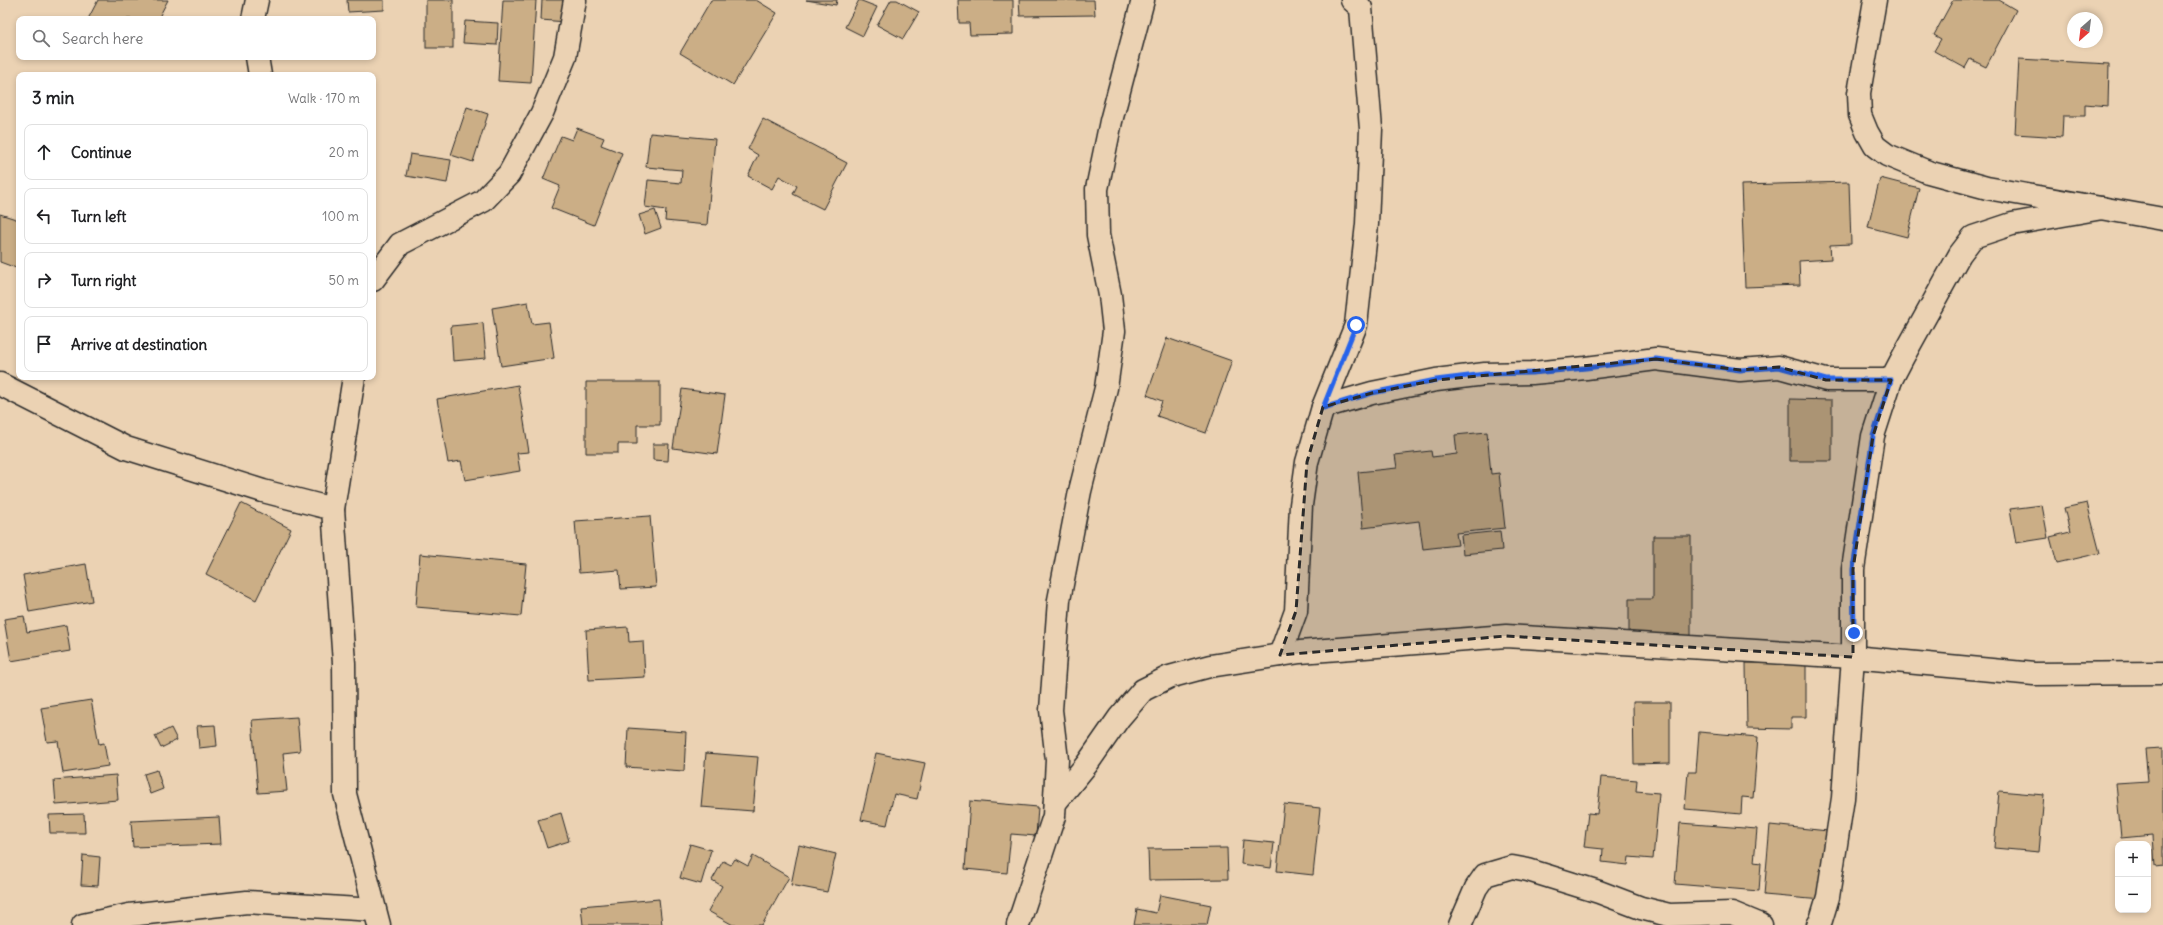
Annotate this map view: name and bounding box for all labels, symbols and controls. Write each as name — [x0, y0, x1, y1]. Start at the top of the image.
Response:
north arrow — [2067, 12, 2103, 48]
search box — [16, 16, 376, 60]
icon: search — [30, 27, 52, 49]
text: Search here — [62, 29, 143, 48]
text: 3 min — [32, 87, 74, 109]
text: Walk · 170 m — [288, 90, 360, 107]
icon: ahead — [33, 141, 55, 163]
text: Continue — [71, 143, 132, 162]
text: 20 m — [329, 144, 359, 161]
icon: left — [33, 205, 55, 227]
text: Turn left — [71, 207, 126, 226]
text: 100 m — [322, 208, 359, 225]
icon: right — [33, 269, 55, 291]
text: Turn right — [71, 271, 136, 290]
text: 50 m — [328, 272, 359, 289]
route start — [1347, 316, 1365, 334]
icon: arrive — [33, 333, 55, 355]
text: Arrive at destination — [71, 335, 207, 354]
route end — [1845, 624, 1863, 642]
map controls — [2115, 841, 2151, 913]
button: + — [2115, 841, 2151, 877]
button: − — [2115, 877, 2151, 913]

